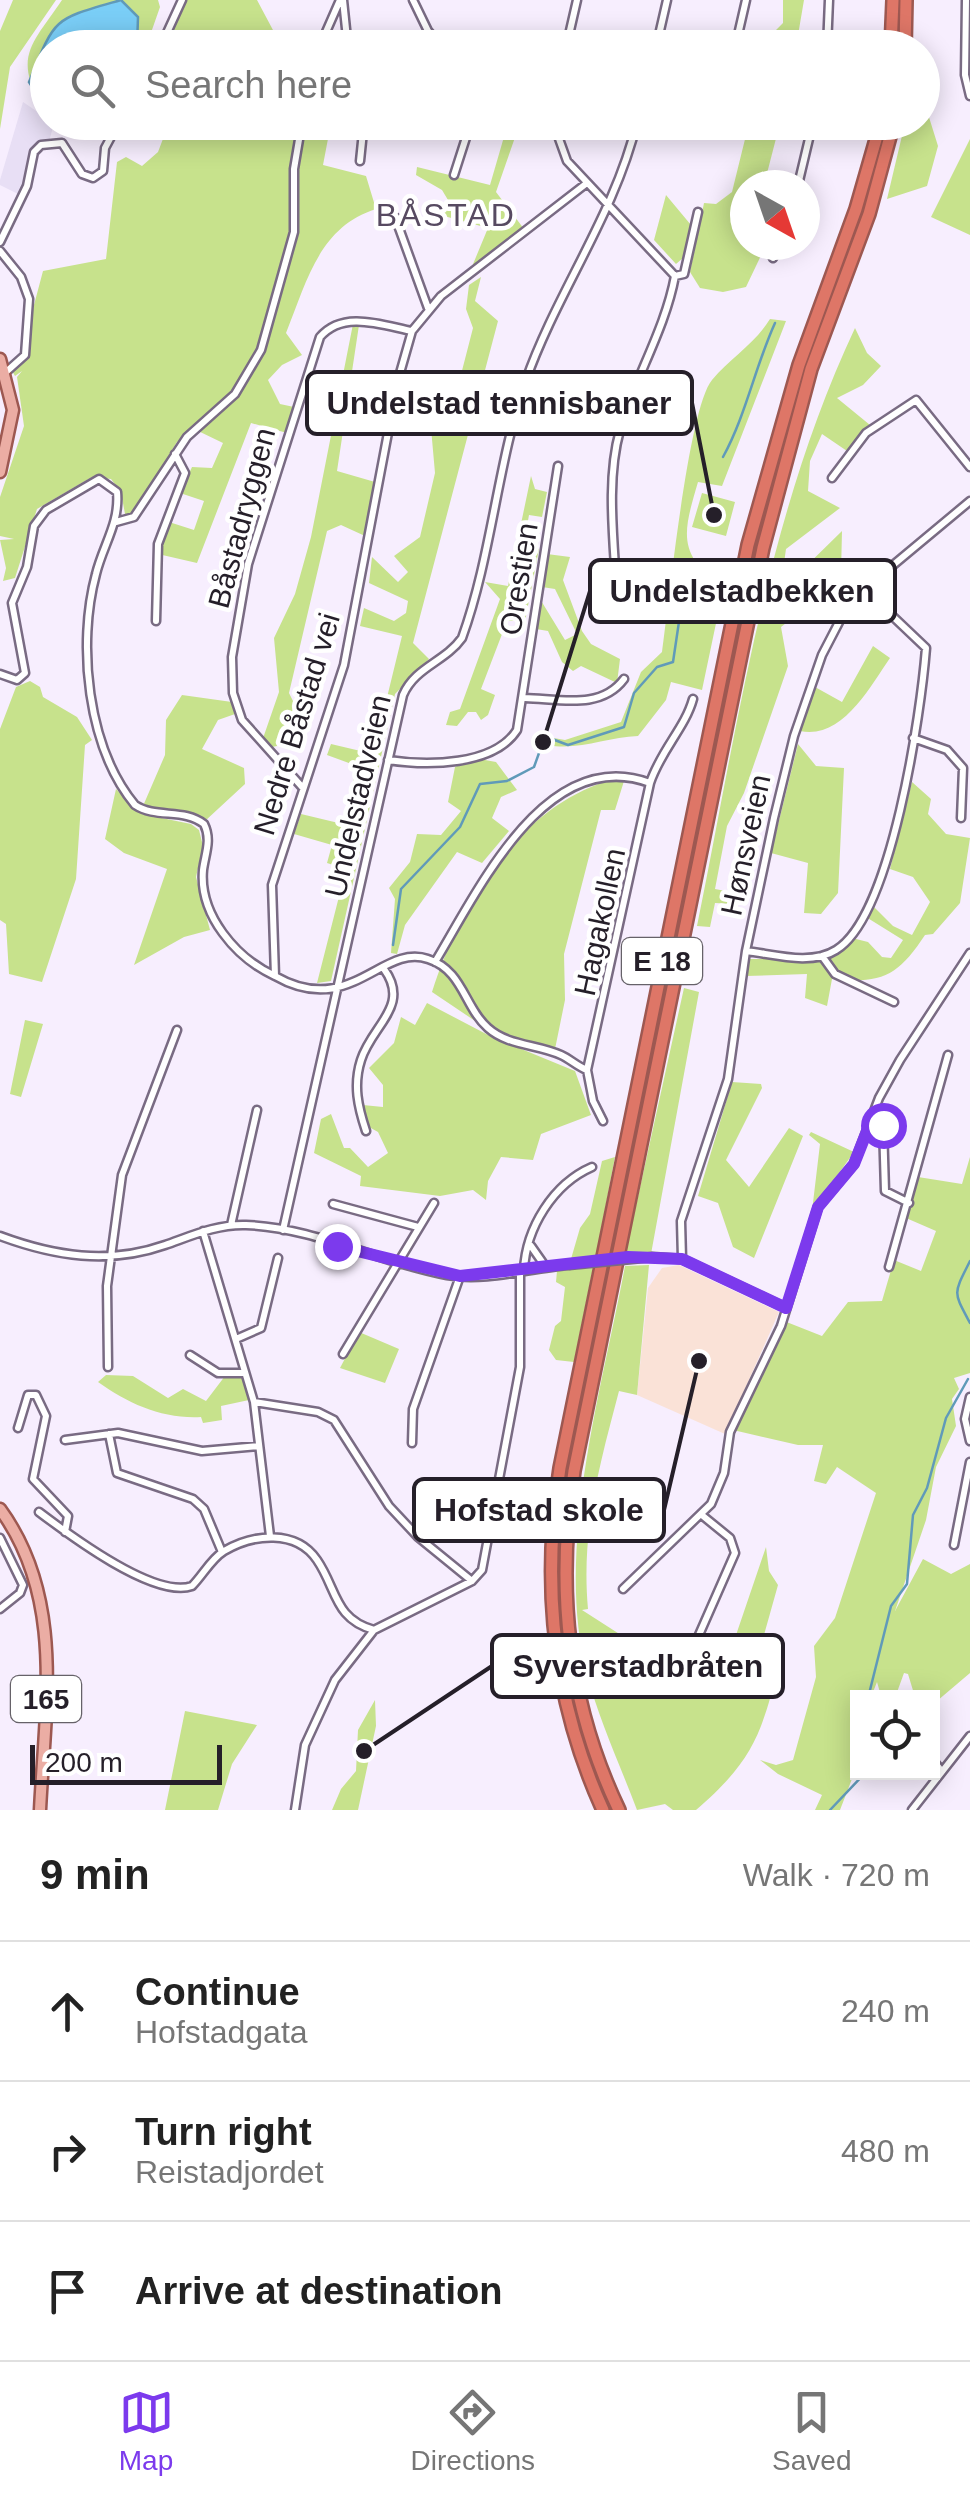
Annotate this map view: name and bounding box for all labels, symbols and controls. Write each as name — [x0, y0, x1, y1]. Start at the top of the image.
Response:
search box — [30, 30, 940, 140]
icon: search — [65, 58, 120, 113]
text: Search here — [145, 64, 352, 106]
north arrow — [730, 170, 820, 260]
district label: BÅSTAD — [376, 197, 516, 233]
callout: Undelstad tennisbaner — [307, 372, 692, 434]
text: Undelstad tennisbaner — [327, 385, 671, 421]
street label: Båstadryggen — [202, 424, 281, 612]
street label: Orestien — [493, 520, 544, 638]
callout: Undelstadbekken — [590, 560, 895, 622]
text: Undelstadbekken — [610, 573, 874, 609]
street label: Nedre Båstad vei — [247, 609, 346, 839]
street label: Undelstadveien — [318, 691, 397, 900]
street label: Hønsveien — [714, 771, 777, 918]
street label: Hagakollen — [568, 845, 631, 999]
road number: E 18 — [622, 938, 702, 984]
route start — [861, 1103, 907, 1149]
route end — [315, 1224, 361, 1270]
callout: Hofstad skole — [414, 1479, 664, 1541]
text: Hofstad skole — [434, 1492, 644, 1528]
callout: Syverstadbråten — [492, 1635, 783, 1697]
text: Syverstadbråten — [513, 1648, 763, 1684]
road number: 165 — [11, 1676, 81, 1722]
map controls — [850, 1690, 940, 1780]
button: locate — [850, 1690, 940, 1780]
scale bar — [30, 1740, 222, 1784]
text: 200 m — [45, 1747, 123, 1778]
text: 9 min — [40, 1851, 150, 1898]
text: Walk · 720 m — [743, 1857, 930, 1893]
text: Continue — [135, 1971, 300, 2013]
icon: ahead — [40, 1984, 95, 2039]
text: 240 m — [841, 1993, 930, 2029]
text: Hofstadgata — [135, 2014, 308, 2050]
text: Turn right — [135, 2111, 312, 2153]
icon: right — [40, 2124, 95, 2179]
text: 480 m — [841, 2133, 930, 2169]
text: Reistadjordet — [135, 2154, 324, 2190]
icon: arrive — [40, 2264, 95, 2319]
text: Arrive at destination — [135, 2270, 502, 2312]
tab: Map — [119, 2385, 174, 2477]
tab: Directions — [411, 2385, 535, 2477]
tab: Saved — [772, 2385, 851, 2477]

